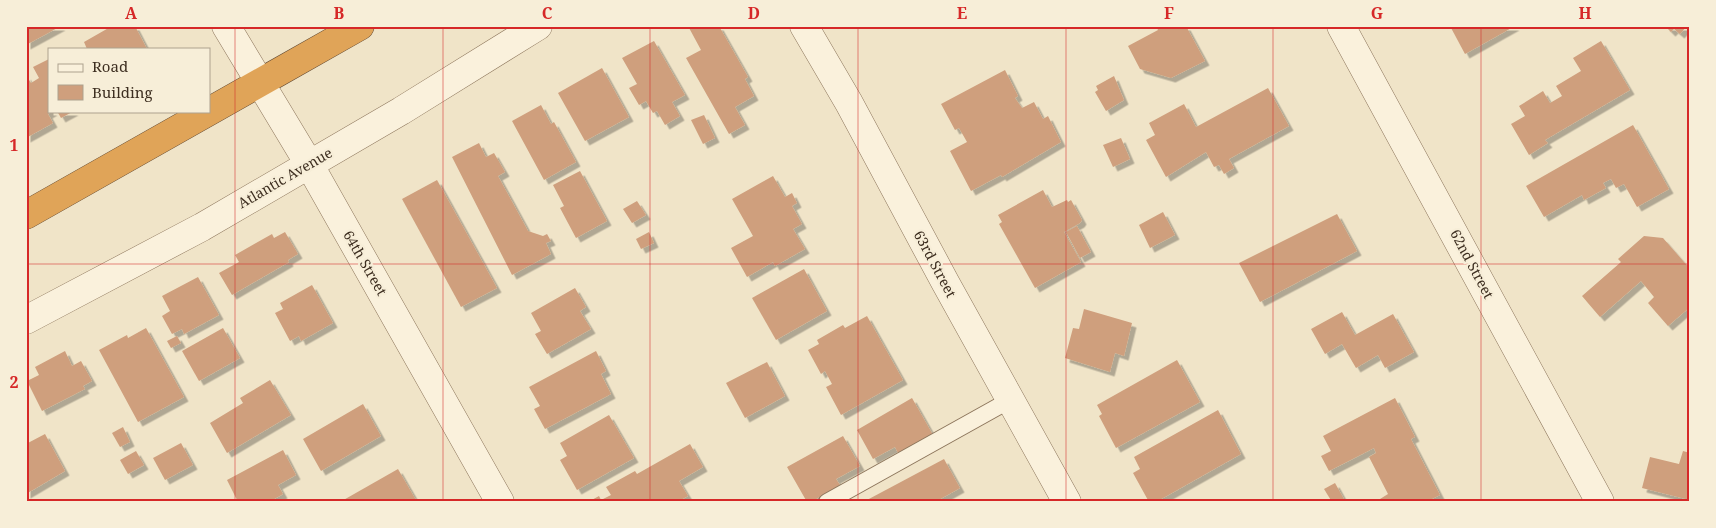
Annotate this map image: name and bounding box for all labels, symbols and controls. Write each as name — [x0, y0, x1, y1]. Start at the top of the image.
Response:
text: A — [125, 2, 138, 24]
text: B — [334, 2, 345, 24]
text: C — [542, 2, 553, 24]
text: D — [748, 2, 760, 24]
text: E — [957, 2, 967, 24]
text: F — [1164, 2, 1174, 24]
text: G — [1371, 2, 1383, 24]
text: H — [1578, 2, 1592, 24]
legend — [48, 48, 210, 112]
text: Road — [92, 56, 128, 76]
text: Building — [92, 82, 153, 102]
text: 1 — [9, 134, 19, 156]
street label: Atlantic Avenue — [234, 143, 335, 212]
street label: 62nd Street — [1446, 226, 1499, 302]
street label: 64th Street — [339, 227, 392, 299]
street label: 63rd Street — [910, 227, 961, 301]
text: 2 — [9, 371, 19, 393]

